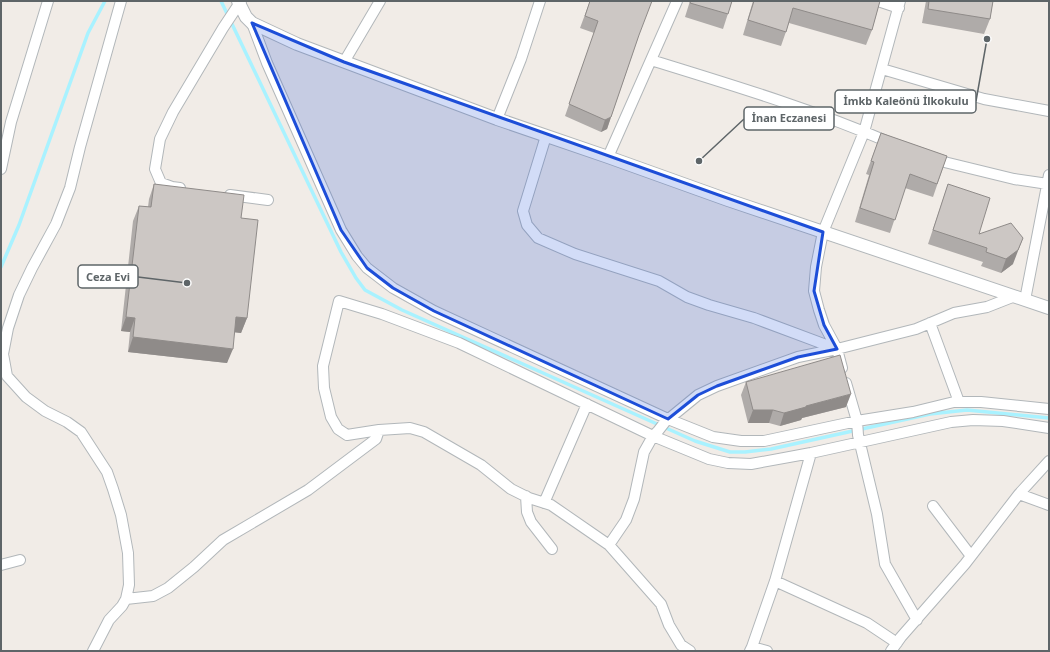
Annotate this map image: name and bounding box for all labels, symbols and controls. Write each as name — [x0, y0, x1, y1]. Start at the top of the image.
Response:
callout: İmkb Kaleönü İlkokulu — [835, 90, 976, 113]
text: İmkb Kaleönü İlkokulu — [843, 93, 969, 108]
callout: İnan Eczanesi — [744, 107, 834, 130]
text: İnan Eczanesi — [752, 110, 826, 125]
callout: Ceza Evi — [78, 265, 138, 288]
text: Ceza Evi — [86, 269, 130, 284]

